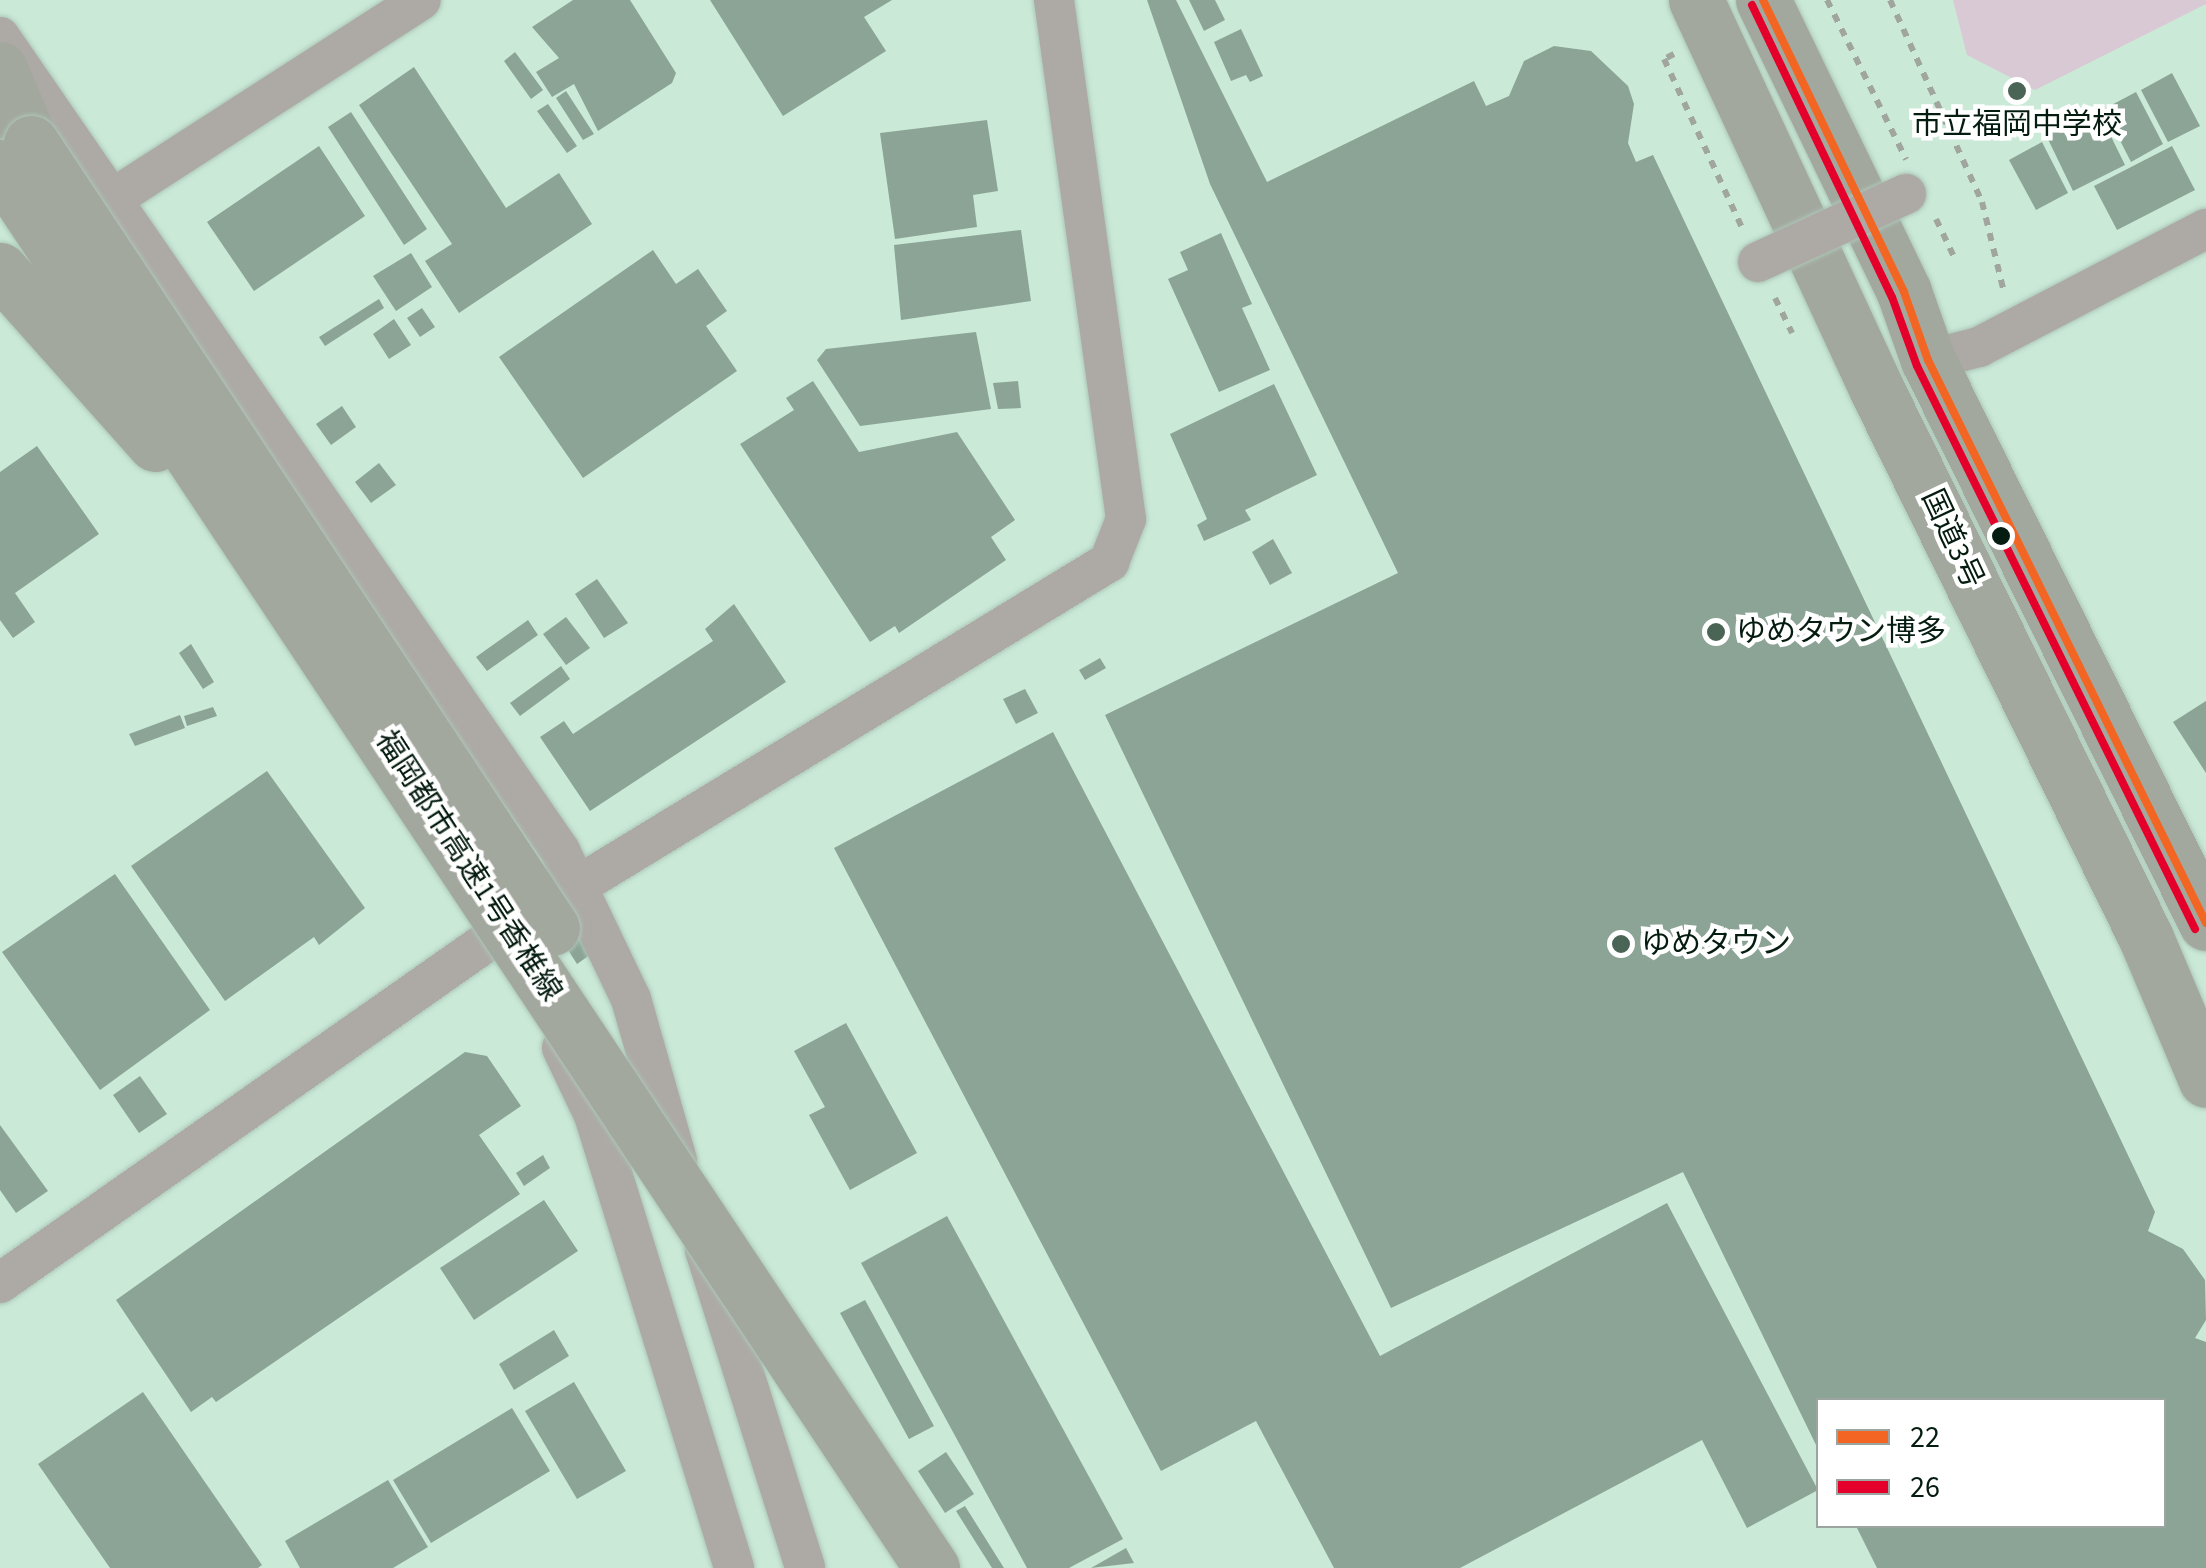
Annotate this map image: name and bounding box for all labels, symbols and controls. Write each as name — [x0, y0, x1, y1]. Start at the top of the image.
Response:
marker: 市立福岡中学校 — [2006, 80, 2028, 102]
place label: 市立福岡中学校 — [1912, 107, 2122, 143]
street label: 国道3号 — [1914, 484, 1990, 594]
unlabelled marker — [1991, 526, 2011, 546]
place label: ゆめタウン博多 — [1736, 614, 1946, 650]
marker: ゆめタウン博多 — [1705, 621, 1727, 643]
street label: 福岡都市高速1号香椎線 — [367, 724, 569, 1008]
place label: ゆめタウン — [1641, 926, 1791, 962]
marker: ゆめタウン — [1610, 933, 1632, 955]
legend — [1816, 1398, 2166, 1528]
text: 22 — [1910, 1416, 1940, 1459]
text: 26 — [1910, 1466, 1940, 1509]

